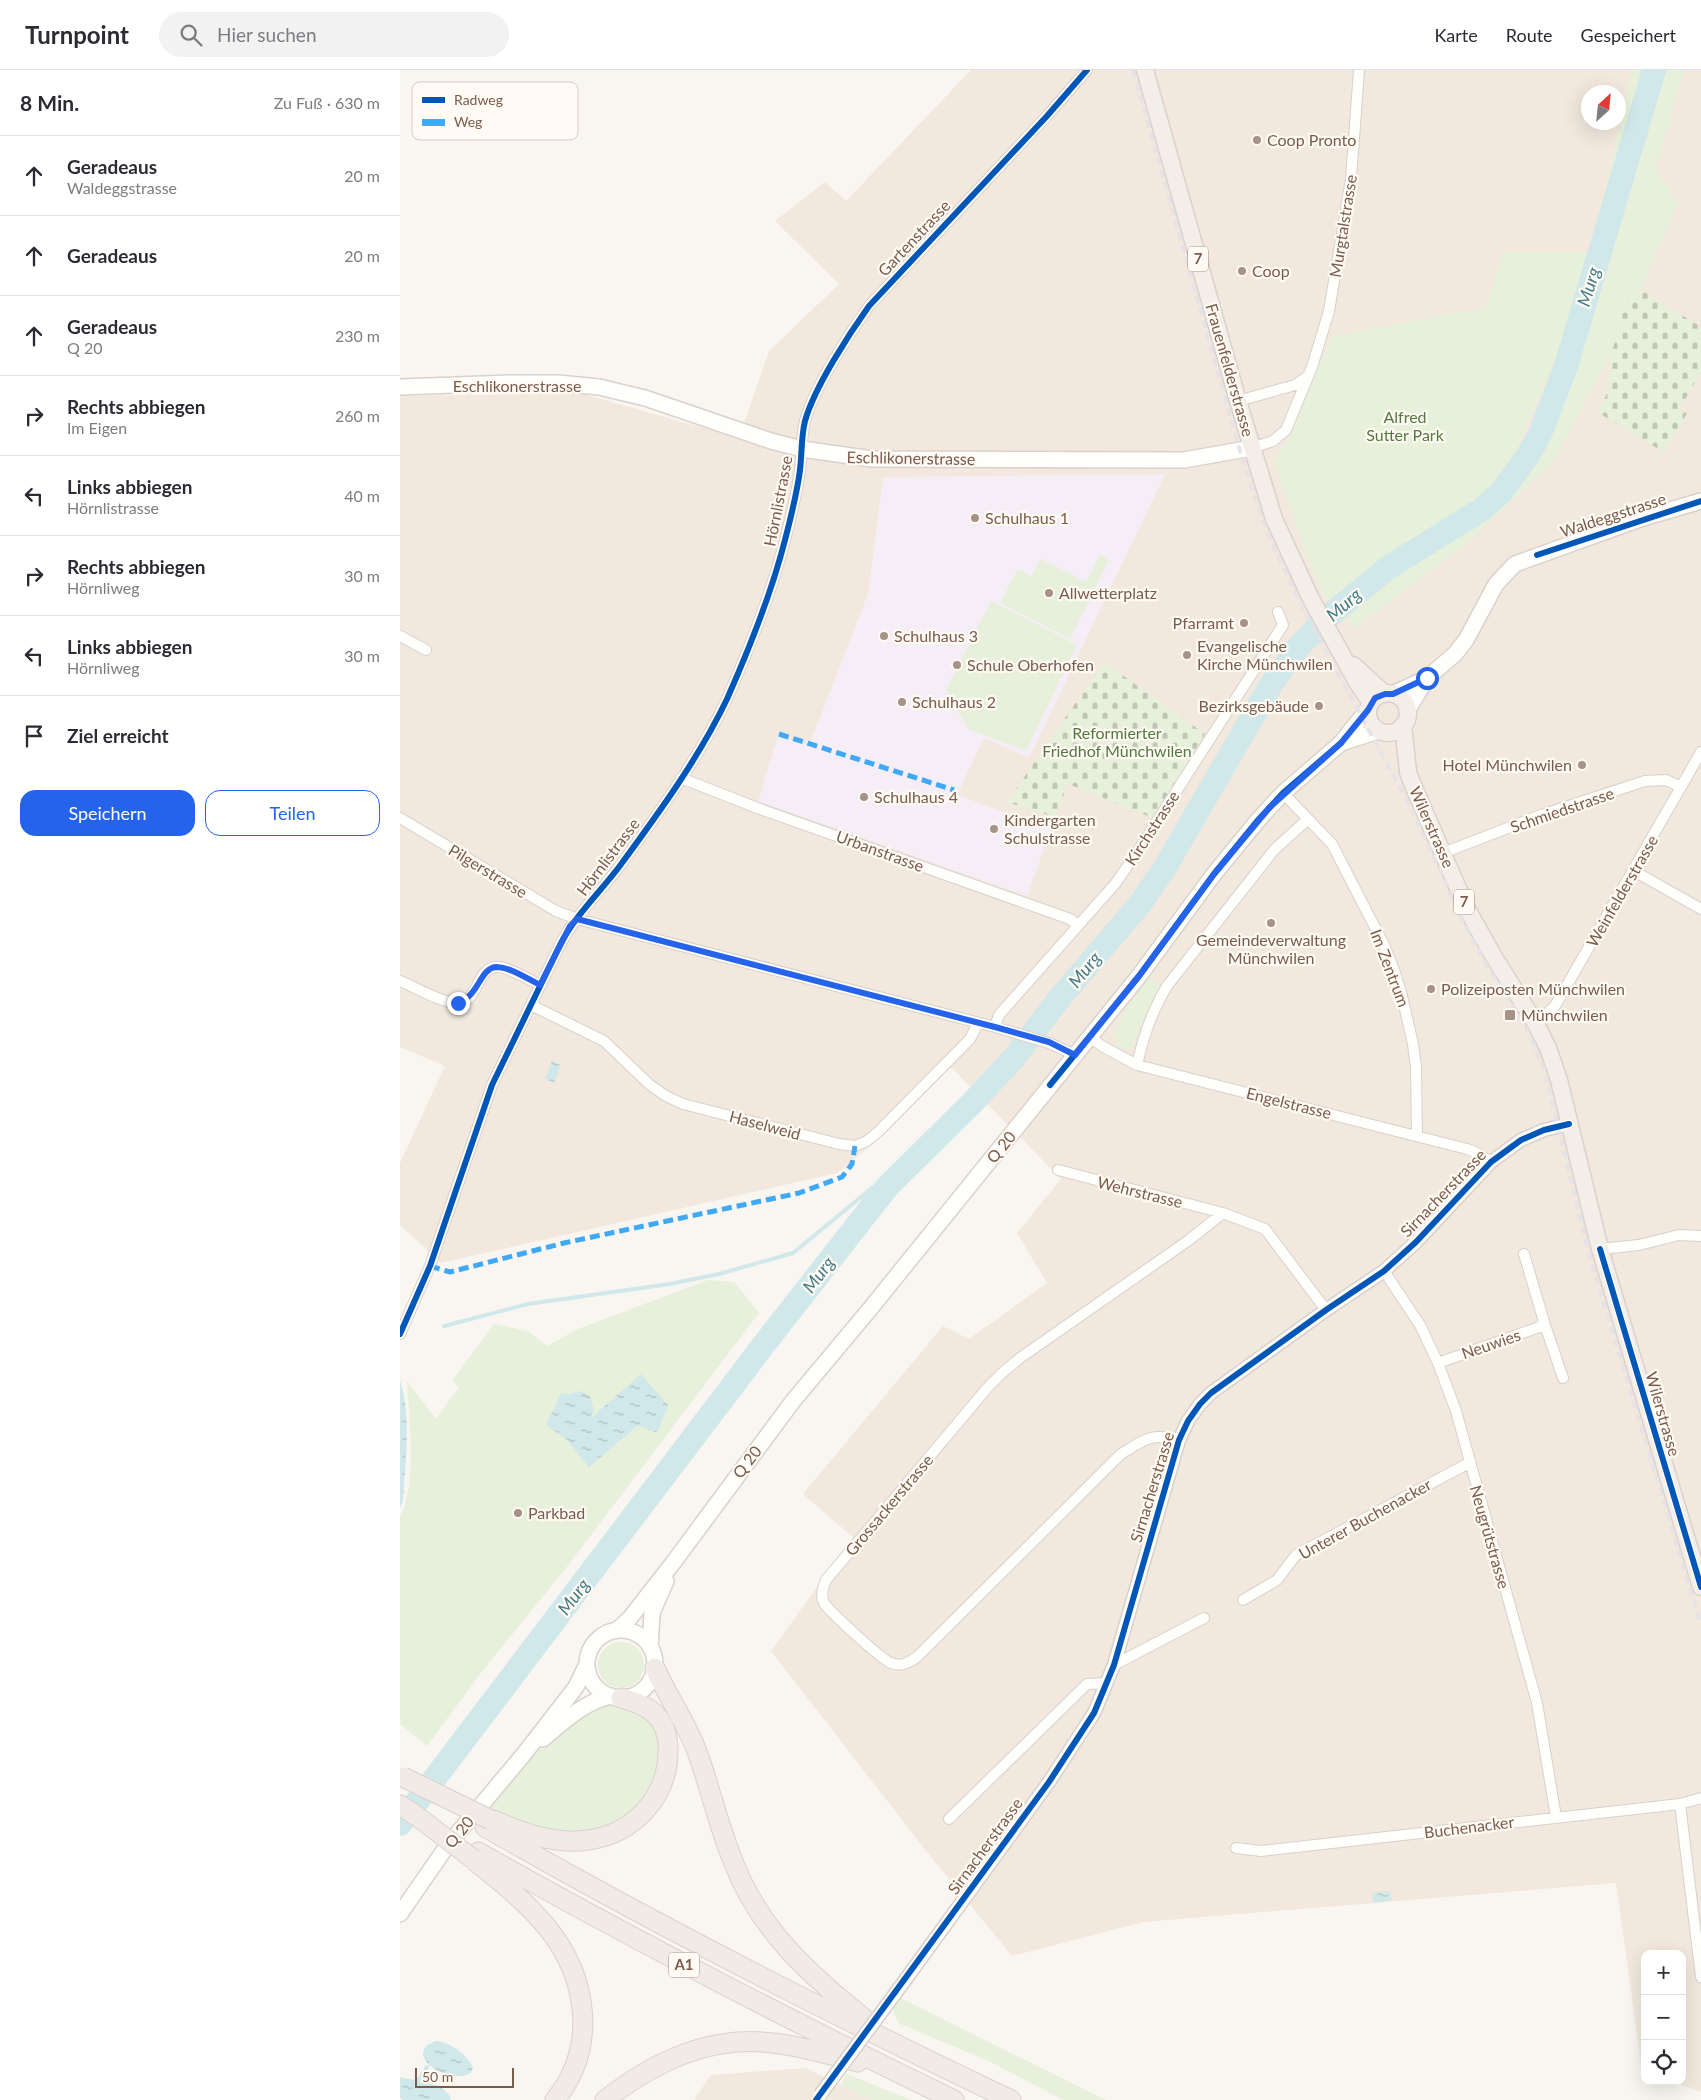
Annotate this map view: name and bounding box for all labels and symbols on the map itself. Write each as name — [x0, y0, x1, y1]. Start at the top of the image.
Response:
legend — [412, 82, 578, 140]
north arrow — [1581, 85, 1626, 130]
text: Radweg — [454, 91, 503, 108]
text: Weg — [454, 113, 482, 130]
place label: Coop Pronto — [1267, 130, 1356, 149]
marker: Coop Pronto — [1251, 134, 1263, 146]
street label: Murgtalstrasse — [1325, 173, 1360, 279]
street label: Gartenstrasse — [874, 196, 954, 280]
road number: 7 — [1188, 246, 1208, 272]
place label: Coop — [1252, 261, 1290, 280]
water label: Murg — [1572, 264, 1604, 309]
marker: Coop — [1236, 265, 1248, 277]
street label: Frauenfelderstrasse — [1202, 301, 1259, 439]
street label: Eschlikonerstrasse — [453, 376, 581, 395]
park label: Alfred Sutter Park — [1366, 407, 1445, 444]
street label: Eschlikonerstrasse — [846, 447, 976, 468]
street label: Hörnlistrasse — [759, 454, 796, 548]
street label: Waldeggstrasse — [1558, 488, 1668, 541]
place label: Schulhaus 1 — [985, 508, 1069, 527]
marker: Schulhaus 1 — [969, 512, 981, 524]
place label: Allwetterplatz — [1059, 583, 1157, 602]
water label: Murg — [1321, 583, 1366, 626]
marker: Allwetterplatz — [1043, 587, 1055, 599]
place label: Pfarramt — [1173, 613, 1234, 632]
marker: Pfarramt — [1238, 617, 1250, 629]
place label: Schulhaus 3 — [894, 626, 978, 645]
marker: Schulhaus 3 — [878, 630, 890, 642]
place label: Evangelische Kirche Münchwilen — [1197, 636, 1333, 673]
marker: Evangelische Kirche Münchwilen — [1181, 649, 1193, 661]
place label: Schule Oberhofen — [967, 655, 1094, 674]
marker: Schule Oberhofen — [951, 659, 963, 671]
route start — [1416, 667, 1439, 690]
place label: Schulhaus 2 — [912, 692, 996, 711]
marker: Schulhaus 2 — [896, 696, 908, 708]
place label: Bezirksgebäude — [1199, 696, 1309, 715]
marker: Bezirksgebäude — [1313, 700, 1325, 712]
park label: Reformierter Friedhof Münchwilen — [1042, 723, 1192, 760]
place label: Hotel Münchwilen — [1442, 755, 1572, 774]
marker: Hotel Münchwilen — [1576, 759, 1588, 771]
street label: Wilerstrasse — [1406, 783, 1459, 870]
street label: Schmiedstrasse — [1508, 783, 1616, 836]
place label: Schulhaus 4 — [874, 787, 958, 806]
street label: Kirchstrasse — [1120, 787, 1183, 869]
marker: Schulhaus 4 — [858, 791, 870, 803]
place label: Kindergarten Schulstrasse — [1004, 810, 1096, 847]
street label: Hörnlistrasse — [572, 814, 643, 899]
marker: Kindergarten Schulstrasse — [988, 823, 1000, 835]
street label: Urbanstrasse — [834, 826, 927, 875]
street label: Weinfelderstrasse — [1582, 831, 1661, 950]
street label: Pilgerstrasse — [446, 840, 531, 901]
road number: 7 — [1454, 890, 1474, 914]
marker: Gemeindeverwaltung Münchwilen — [1265, 917, 1277, 929]
street label: Im Zentrum — [1367, 926, 1414, 1009]
place label: Gemeindeverwaltung Münchwilen — [1196, 930, 1346, 967]
water label: Murg — [1063, 947, 1105, 992]
place label: Polizeiposten Münchwilen — [1441, 979, 1625, 998]
marker: Polizeiposten Münchwilen — [1425, 983, 1437, 995]
route end — [447, 992, 470, 1015]
place label: Münchwilen — [1521, 1005, 1608, 1024]
marker: Münchwilen — [1503, 1008, 1517, 1022]
street label: Engelstrasse — [1245, 1083, 1334, 1122]
street label: Haselweid — [728, 1106, 803, 1143]
street label: Q 20 — [982, 1127, 1019, 1166]
street label: Sirnacherstrasse — [1396, 1145, 1489, 1240]
street label: Wehrstrasse — [1095, 1172, 1185, 1211]
water label: Murg — [797, 1252, 839, 1297]
street label: Neuwies — [1459, 1325, 1523, 1362]
street label: Wilerstrasse — [1642, 1369, 1685, 1458]
street label: Sirnacherstrasse — [1126, 1429, 1177, 1544]
street label: Q 20 — [728, 1442, 765, 1482]
street label: Grossackerstrasse — [841, 1450, 936, 1559]
street label: Unterer Buchenacker — [1295, 1474, 1434, 1563]
street label: Neugrütstrasse — [1467, 1483, 1514, 1591]
place label: Parkbad — [528, 1503, 585, 1522]
marker: Parkbad — [512, 1507, 524, 1519]
water label: Murg — [552, 1574, 594, 1619]
street label: Sirnacherstrasse — [943, 1794, 1026, 1898]
street label: Q 20 — [440, 1812, 477, 1851]
street label: Buchenacker — [1423, 1812, 1515, 1841]
road number: A1 — [669, 1952, 699, 1978]
scale bar — [415, 2065, 514, 2088]

